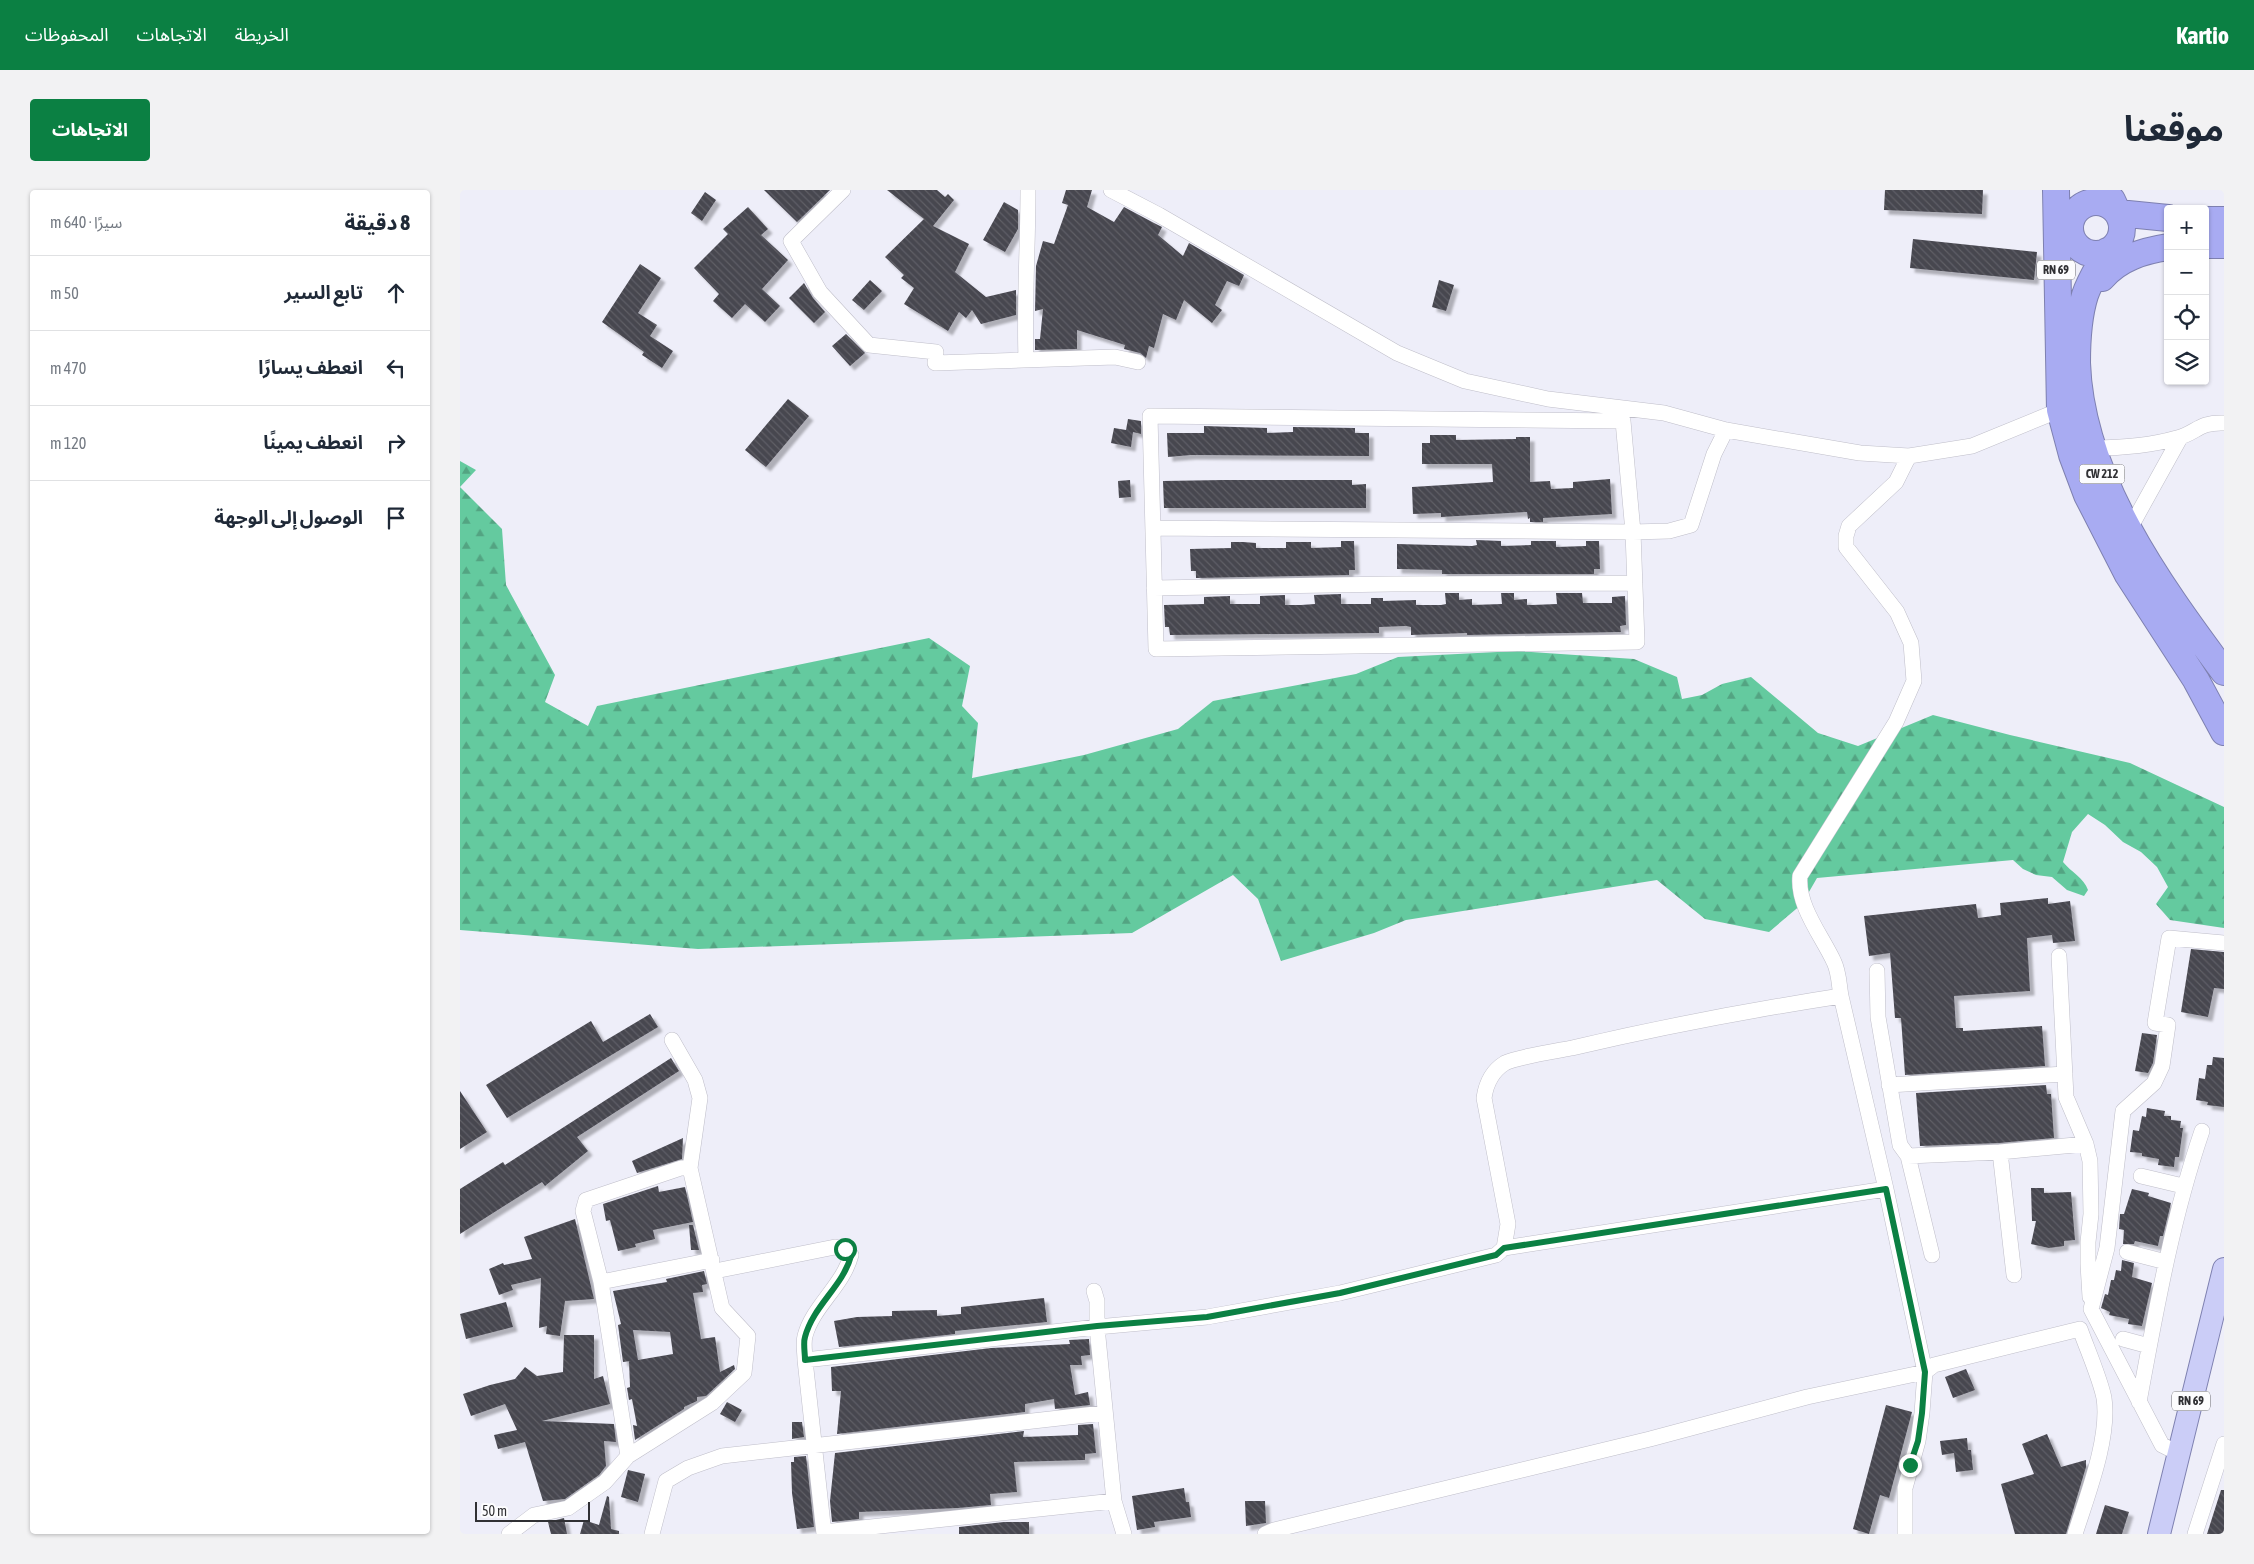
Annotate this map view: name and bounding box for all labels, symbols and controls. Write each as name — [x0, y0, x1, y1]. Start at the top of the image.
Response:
text: Kartio — [2176, 22, 2229, 49]
text: المحفوظات — [25, 24, 109, 45]
text: الاتجاهات — [137, 24, 207, 45]
text: الخريطة — [235, 24, 289, 45]
button: الاتجاهات — [30, 99, 150, 161]
text: موقعنا — [2124, 108, 2224, 148]
map controls — [2164, 205, 2209, 385]
button: + — [2164, 205, 2209, 250]
text: 8 دقيقة — [344, 210, 410, 234]
text: سيرًا · 640 m — [50, 213, 122, 231]
button: − — [2164, 250, 2209, 295]
road number: RN 69 — [2037, 260, 2075, 280]
icon: ahead — [382, 279, 410, 307]
text: تابع السير — [284, 281, 363, 303]
text: 50 m — [50, 284, 79, 302]
button: locate — [2164, 295, 2209, 340]
button: layers — [2164, 340, 2209, 385]
icon: left — [382, 354, 410, 382]
text: انعطف يسارًا — [258, 356, 363, 378]
text: 470 m — [50, 359, 86, 377]
icon: right — [382, 429, 410, 457]
text: انعطف يمينًا — [263, 431, 363, 453]
text: 120 m — [50, 434, 86, 452]
road number: CW 212 — [2080, 464, 2124, 484]
icon: arrive — [382, 504, 410, 532]
text: الوصول إلى الوجهة — [214, 506, 363, 528]
route start — [834, 1238, 857, 1261]
road number: RN 69 — [2172, 1392, 2210, 1410]
route end — [1899, 1454, 1922, 1477]
scale bar — [475, 1499, 590, 1522]
text: 50 m — [482, 1503, 507, 1519]

